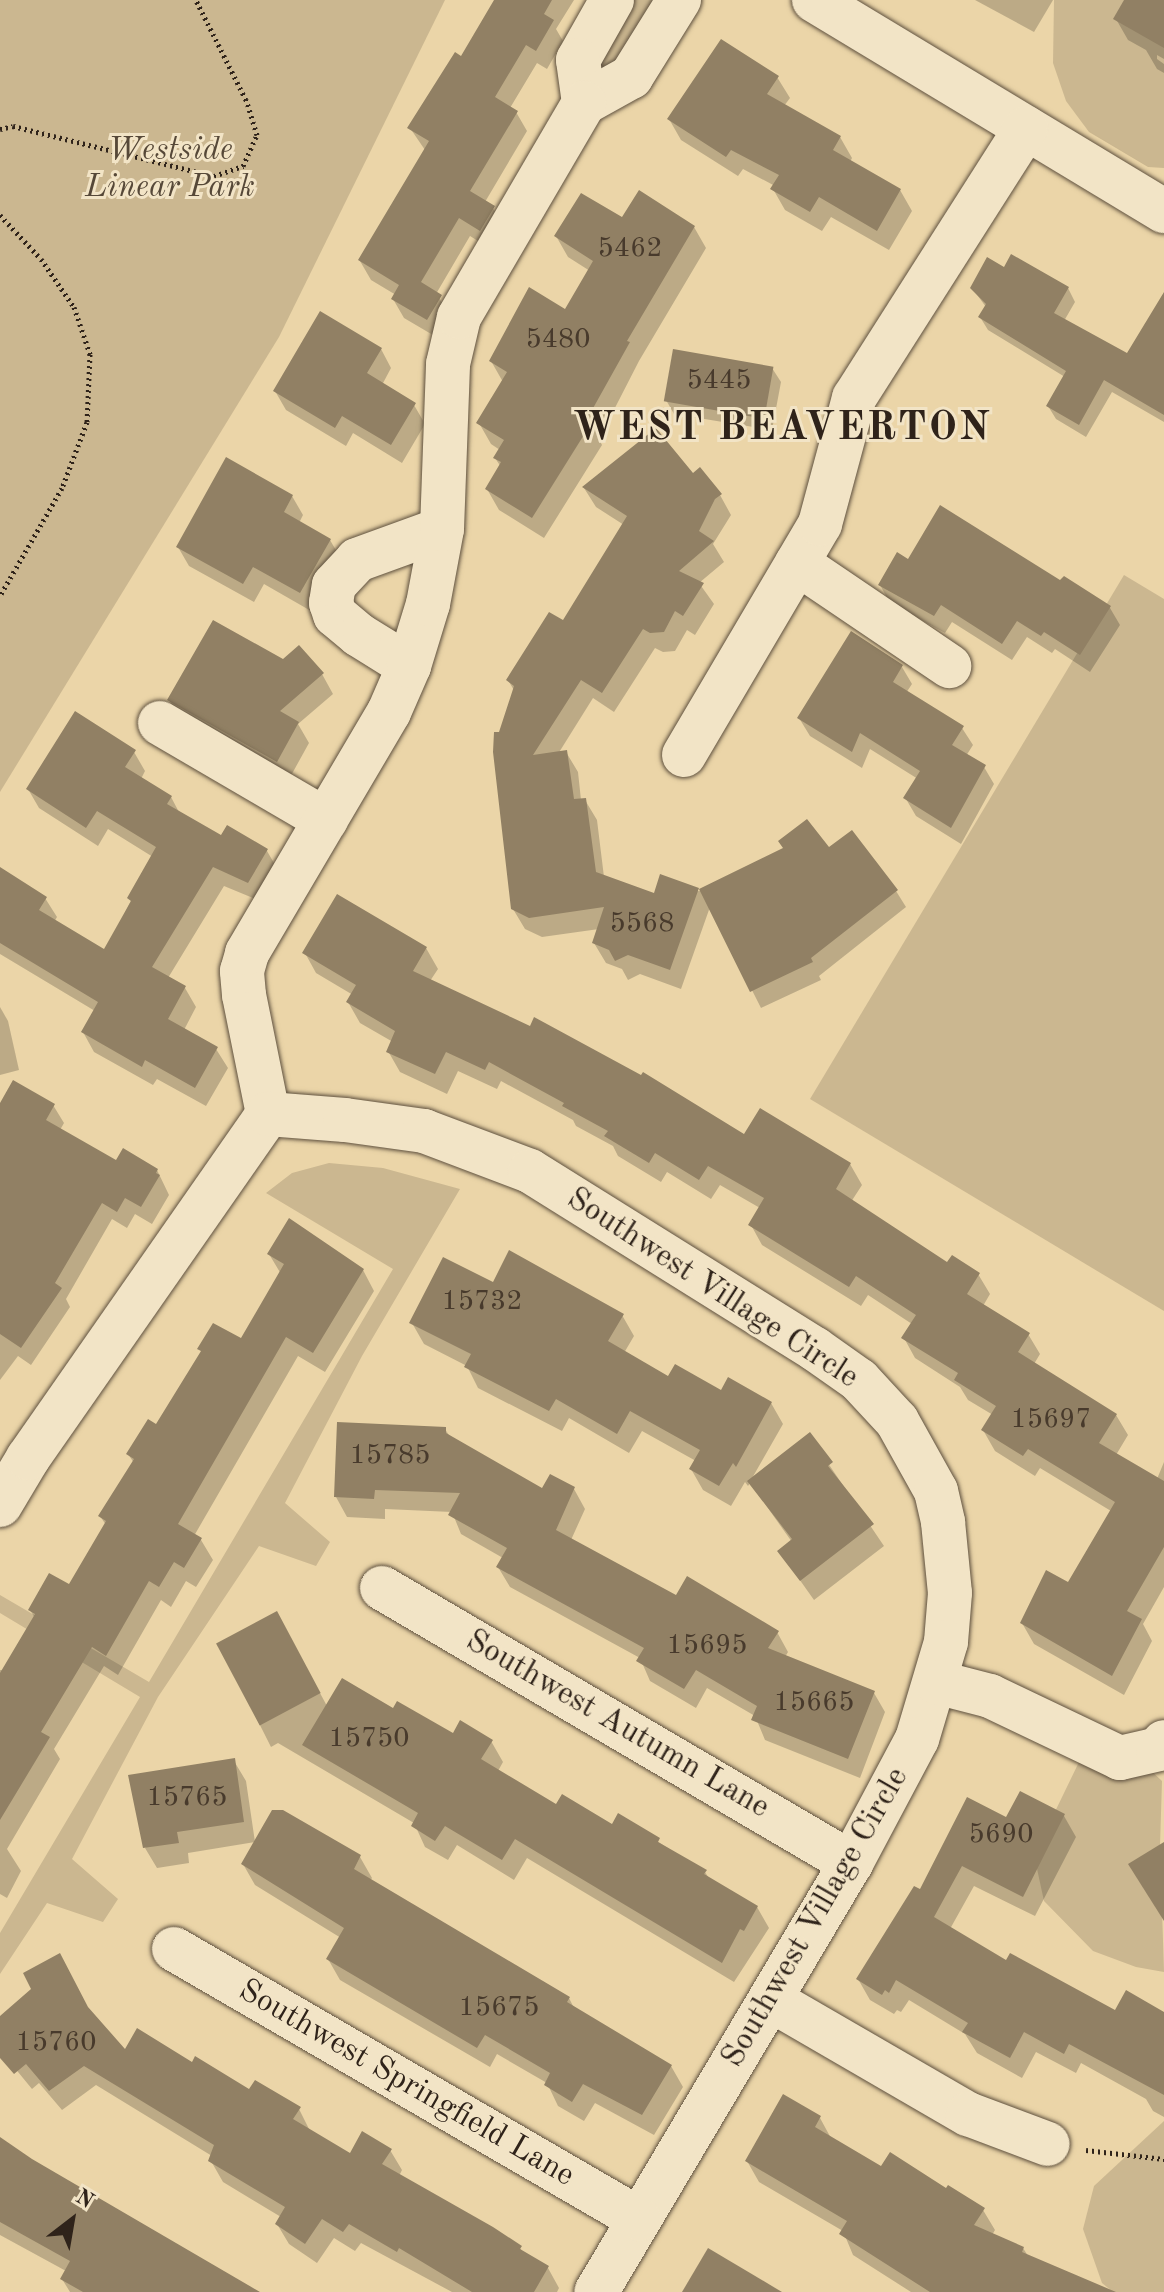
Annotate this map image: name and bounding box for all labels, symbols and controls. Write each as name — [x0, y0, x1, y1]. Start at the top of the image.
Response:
park label: Westside Linear Park — [85, 133, 255, 208]
house number: 5462 — [598, 232, 662, 266]
house number: 5480 — [526, 323, 590, 357]
house number: 5445 — [687, 364, 751, 398]
district label: WEST BEAVERTON — [572, 405, 992, 453]
house number: 5568 — [610, 907, 674, 941]
street label: Southwest Village Circle — [559, 1180, 865, 1398]
house number: 15732 — [441, 1285, 523, 1319]
house number: 15697 — [1010, 1403, 1092, 1437]
house number: 15785 — [349, 1439, 431, 1473]
street label: Southwest Autumn Lane — [458, 1622, 776, 1828]
house number: 15695 — [666, 1629, 748, 1663]
house number: 15665 — [773, 1686, 855, 1720]
house number: 15750 — [328, 1722, 410, 1756]
street label: Southwest Village Circle — [714, 1761, 918, 2075]
house number: 15765 — [146, 1781, 228, 1815]
house number: 5690 — [969, 1818, 1033, 1852]
street label: Southwest Springfield Lane — [231, 1972, 581, 2196]
house number: 15675 — [458, 1991, 540, 2025]
house number: 15760 — [15, 2026, 97, 2060]
north arrow — [32, 2180, 112, 2260]
text: N — [71, 2186, 97, 2213]

